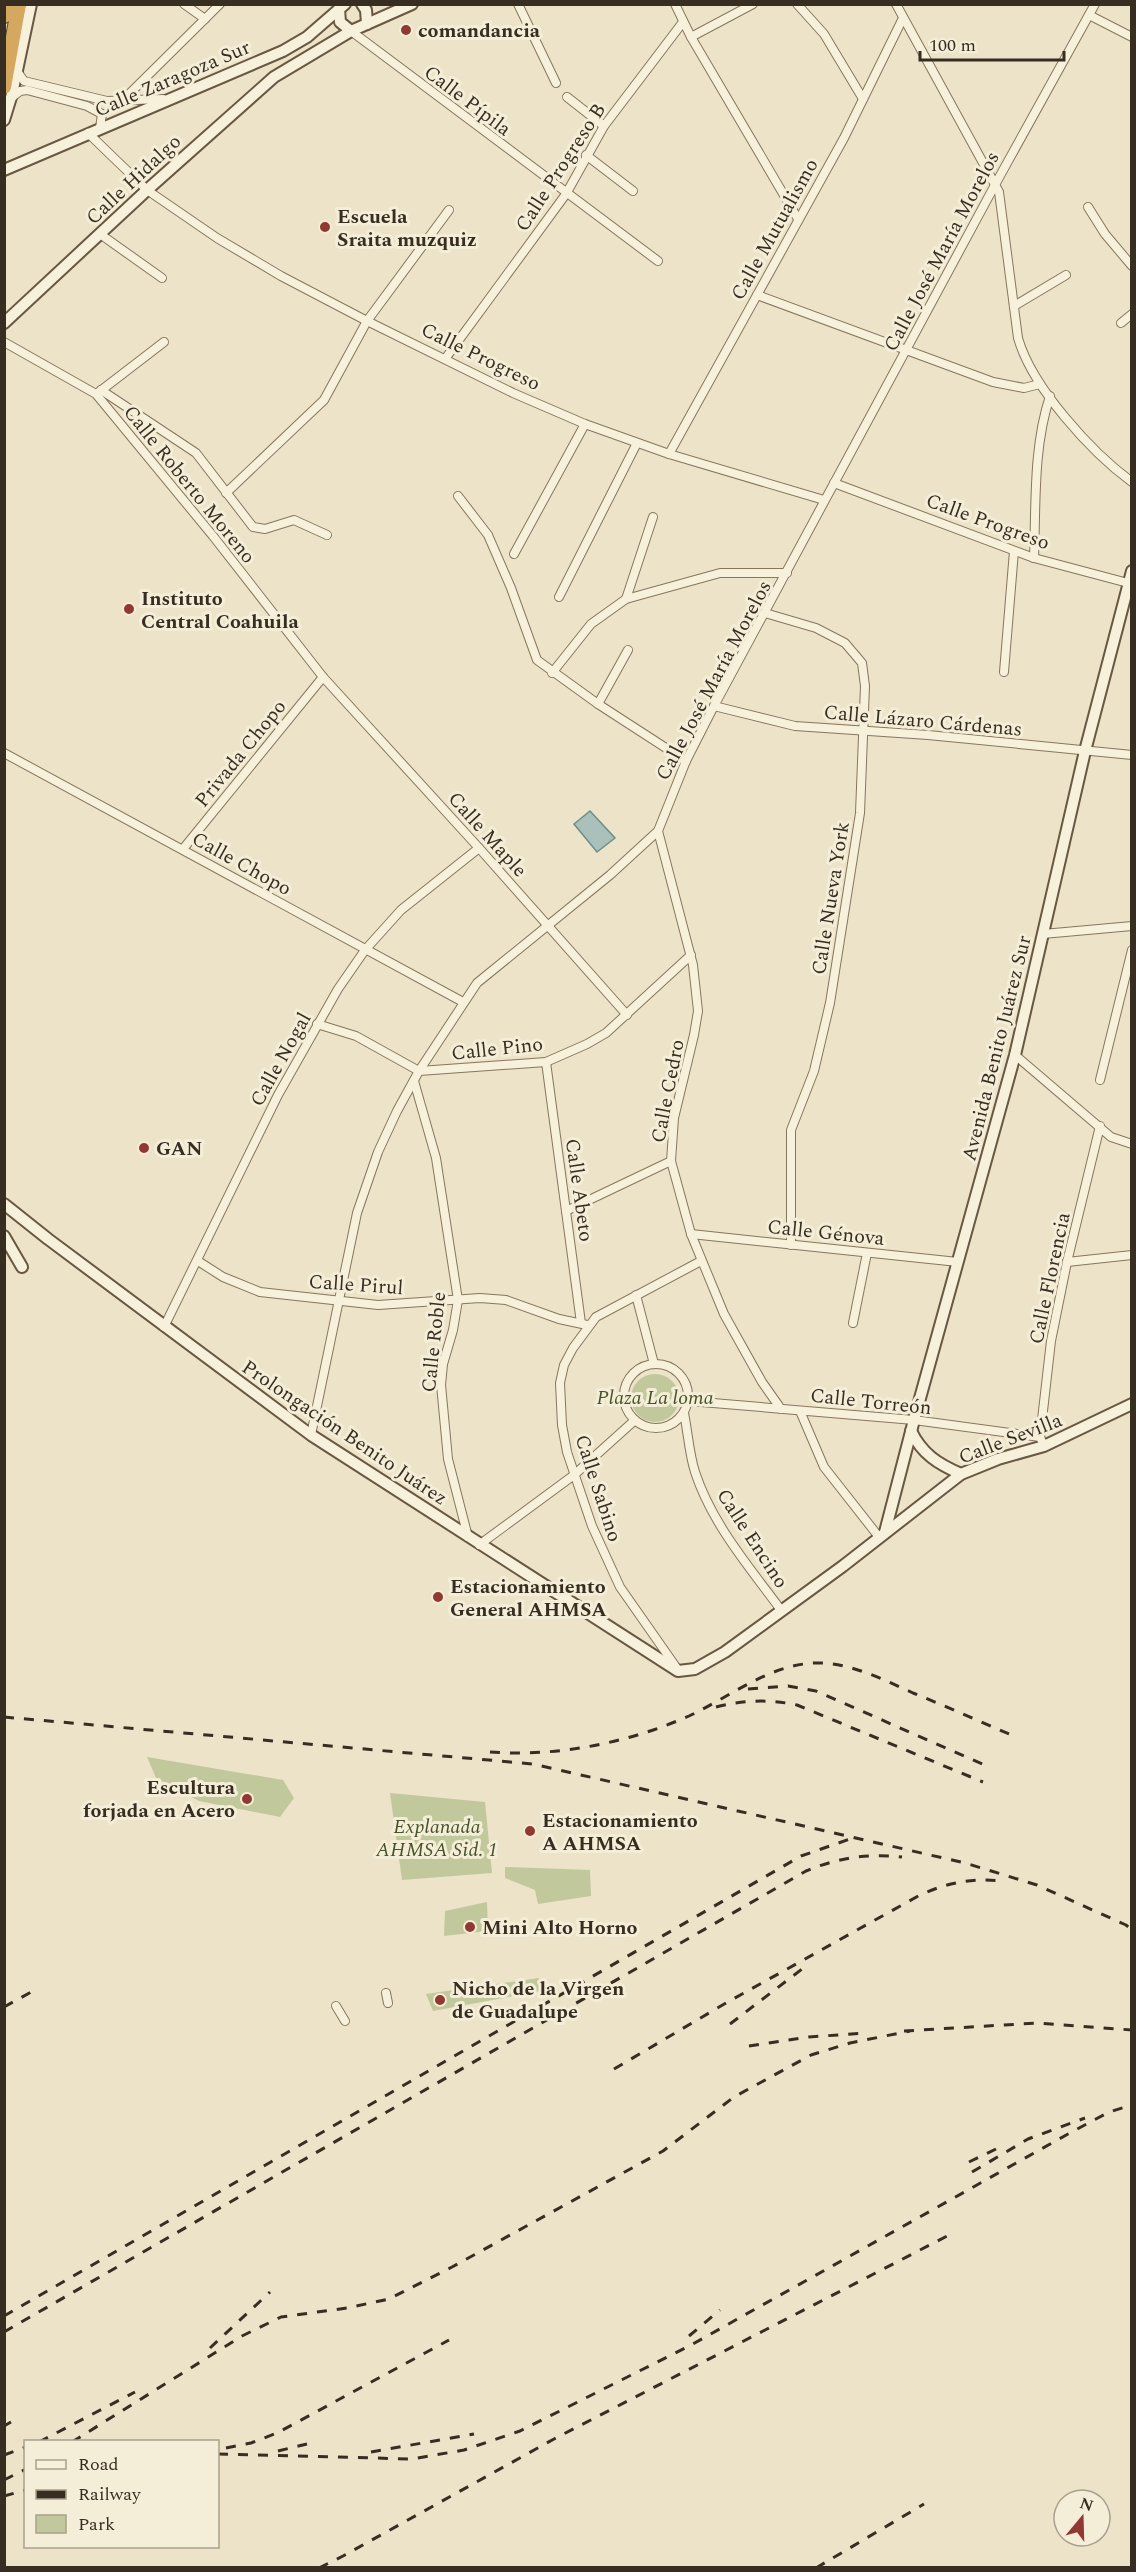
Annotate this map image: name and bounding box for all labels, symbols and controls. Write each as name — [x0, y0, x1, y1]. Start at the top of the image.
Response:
place label: comandancia — [418, 16, 541, 46]
marker: comandancia — [399, 23, 413, 37]
scale bar — [920, 24, 1064, 62]
text: 100 m — [929, 32, 976, 59]
street label: Calle Zaragoza Sur — [90, 33, 255, 125]
street label: Calle Pípila — [417, 58, 518, 144]
street label: Calle Progreso B — [508, 97, 614, 238]
street label: Calle Hidalgo — [79, 127, 188, 232]
street label: Calle José María Morelos — [876, 146, 1007, 357]
street label: Calle Mutualismo — [724, 153, 826, 306]
place label: Escuela Sraita muzquiz — [337, 202, 477, 255]
marker: Escuela Sraita muzquiz — [318, 220, 332, 234]
street label: Calle Progreso — [416, 315, 545, 399]
street label: Calle Roberto Moreno — [116, 399, 263, 570]
street label: Calle Progreso — [922, 486, 1054, 558]
street label: Calle José María Morelos — [648, 575, 779, 786]
place label: Instituto Central Coahuila — [141, 584, 299, 637]
marker: Instituto Central Coahuila — [122, 602, 136, 616]
street label: Privada Chopo — [188, 693, 294, 814]
street label: Calle Lázaro Cárdenas — [822, 697, 1023, 745]
street label: Calle Maple — [440, 785, 534, 884]
street label: Calle Nueva York — [804, 819, 858, 977]
street label: Calle Chopo — [186, 824, 297, 904]
street label: Avenida Benito Juárez Sur — [954, 932, 1040, 1164]
street label: Calle Nogal — [243, 1007, 319, 1112]
street label: Calle Pino — [450, 1029, 544, 1069]
street label: Calle Cedro — [643, 1037, 693, 1145]
place label: GAN — [156, 1134, 203, 1164]
street label: Calle Abeto — [557, 1137, 601, 1244]
marker: GAN — [137, 1141, 151, 1155]
street label: Calle Florencia — [1021, 1209, 1079, 1347]
street label: Calle Génova — [766, 1212, 886, 1254]
street label: Calle Pirul — [308, 1267, 404, 1303]
street label: Calle Roble — [414, 1290, 454, 1394]
street label: Prolongación Benito Juárez — [235, 1352, 454, 1513]
street label: Calle Torreón — [809, 1381, 933, 1423]
park label: Plaza La loma — [596, 1383, 714, 1413]
street label: Calle Sevilla — [954, 1405, 1067, 1472]
street label: Calle Sabino — [567, 1431, 630, 1546]
street label: Calle Encino — [709, 1483, 796, 1594]
place label: Estacionamiento General AHMSA — [450, 1572, 607, 1625]
marker: Estacionamiento General AHMSA — [431, 1590, 445, 1604]
place label: Escultura forjada en Acero — [83, 1773, 236, 1826]
marker: Escultura forjada en Acero — [240, 1792, 254, 1806]
place label: Estacionamiento A AHMSA — [542, 1806, 698, 1859]
park label: Explanada AHMSA Sid. 1 — [375, 1812, 498, 1865]
marker: Estacionamiento A AHMSA — [523, 1824, 537, 1838]
place label: Mini Alto Horno — [482, 1913, 638, 1943]
marker: Mini Alto Horno — [463, 1920, 477, 1934]
place label: Nicho de la Virgen de Guadalupe — [452, 1974, 624, 2027]
marker: Nicho de la Virgen de Guadalupe — [433, 1993, 447, 2007]
legend — [24, 2440, 219, 2548]
text: Road — [78, 2451, 119, 2478]
text: Railway — [78, 2481, 142, 2508]
north arrow — [1052, 2488, 1112, 2548]
text: N — [1076, 2491, 1097, 2518]
text: Park — [78, 2511, 115, 2538]

